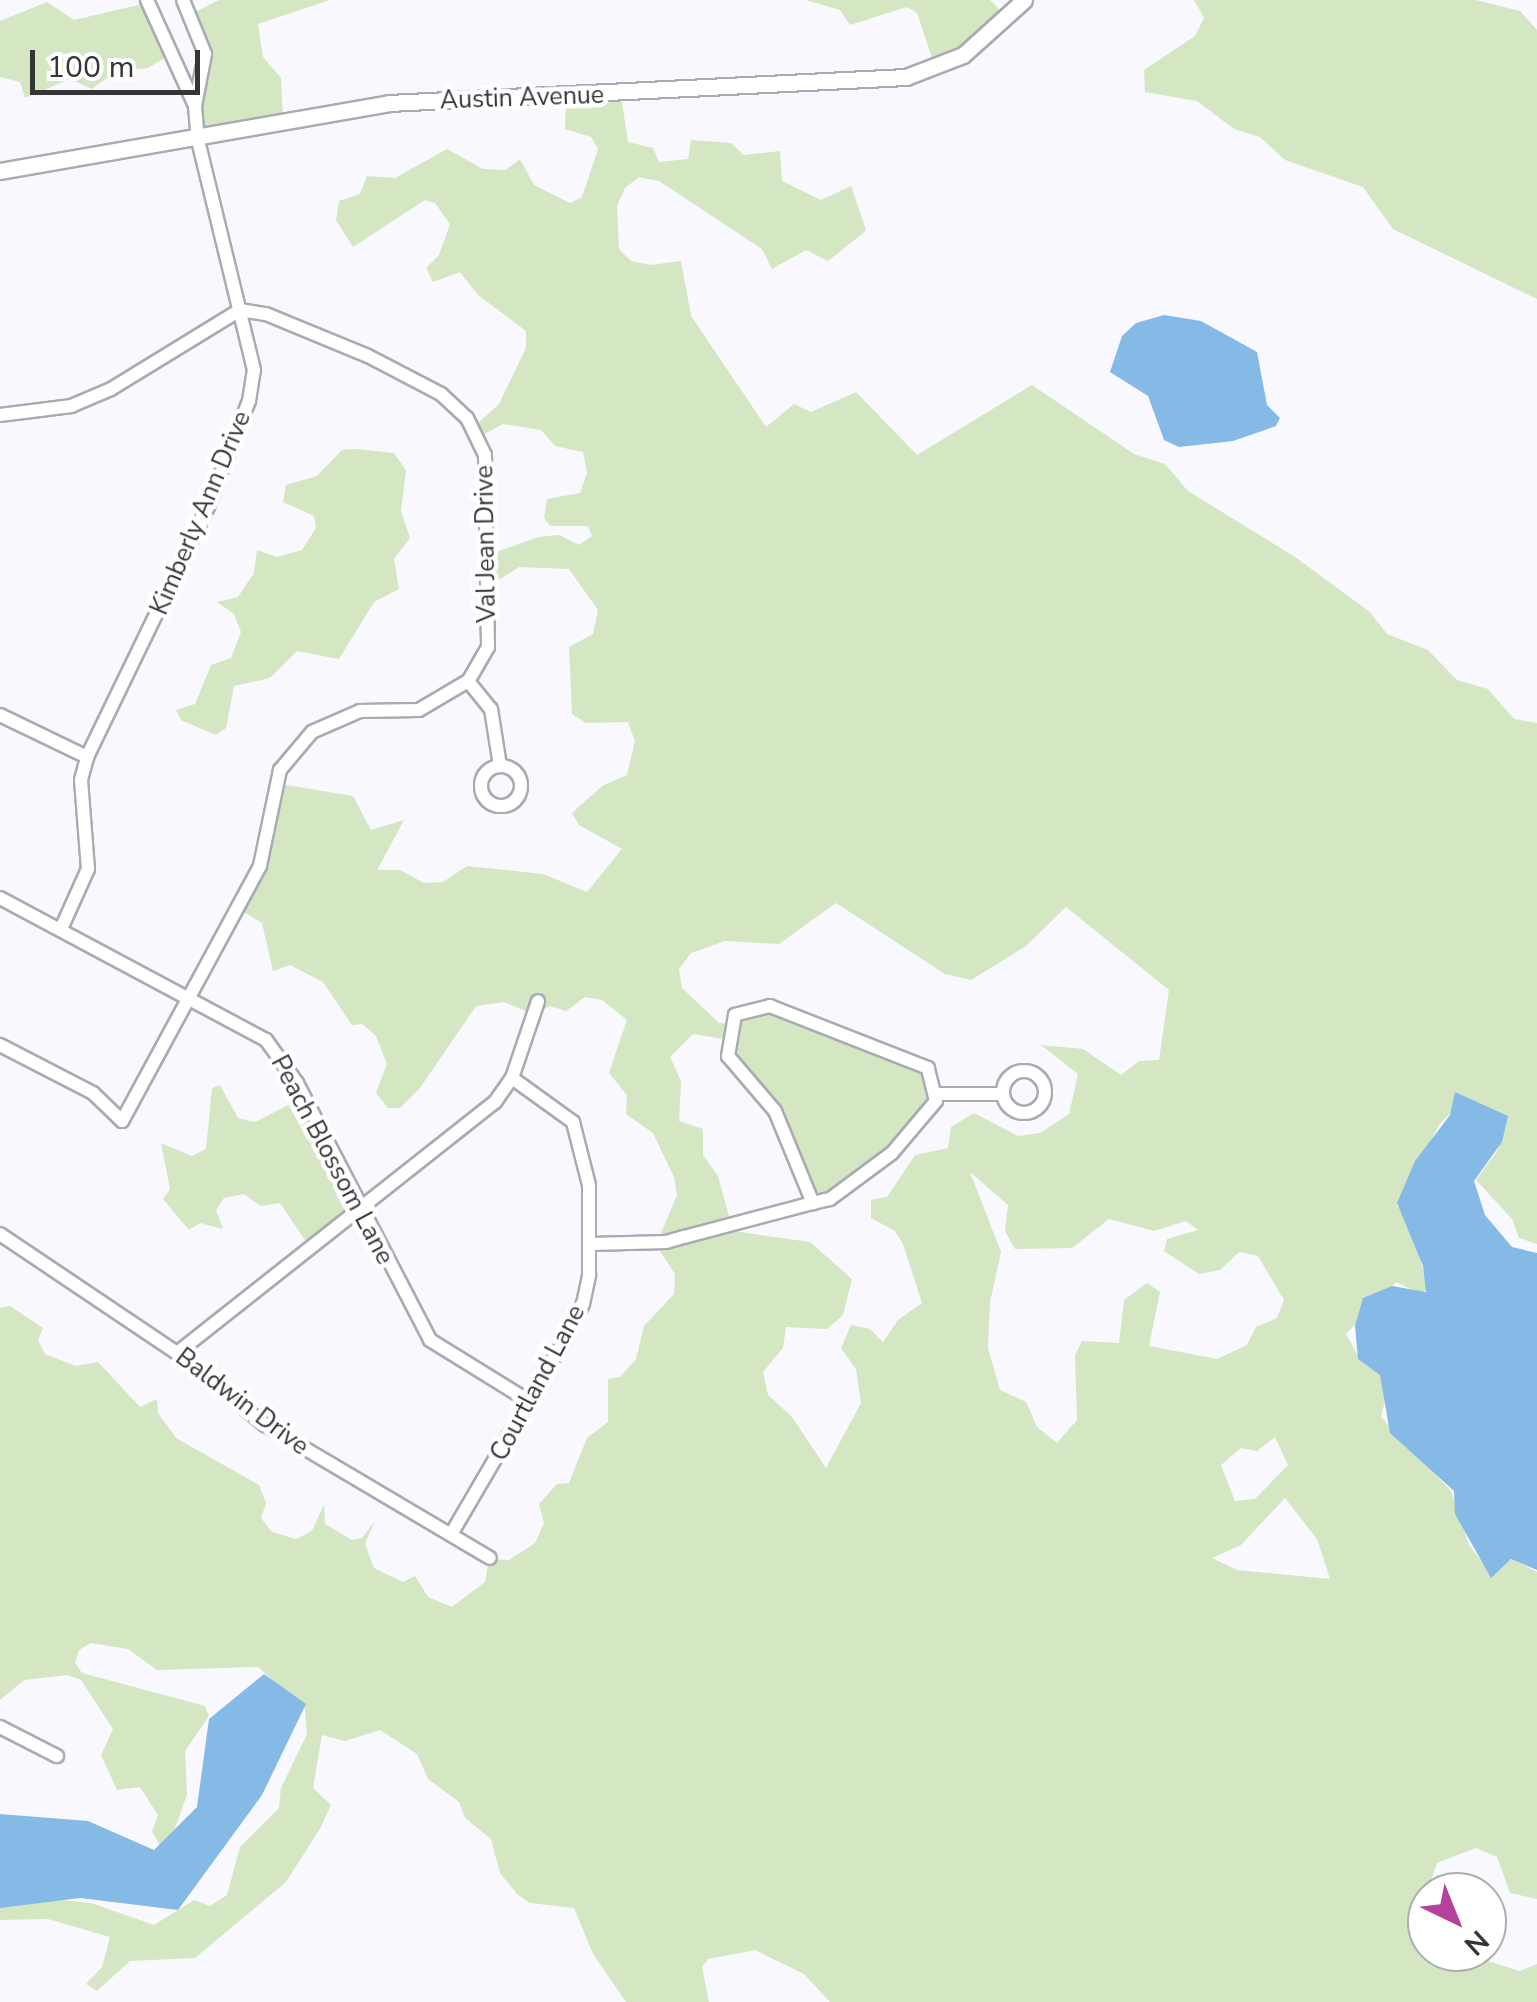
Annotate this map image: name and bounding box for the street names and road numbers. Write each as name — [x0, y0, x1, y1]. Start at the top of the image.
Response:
street label: Austin Avenue — [439, 80, 605, 116]
street label: Kimberly Ann Drive — [145, 407, 257, 619]
street label: Val Jean Drive — [470, 465, 502, 623]
street label: Peach Blossom Lane — [264, 1050, 400, 1270]
street label: Courtland Lane — [484, 1300, 592, 1466]
street label: Baldwin Drive — [170, 1342, 314, 1462]

